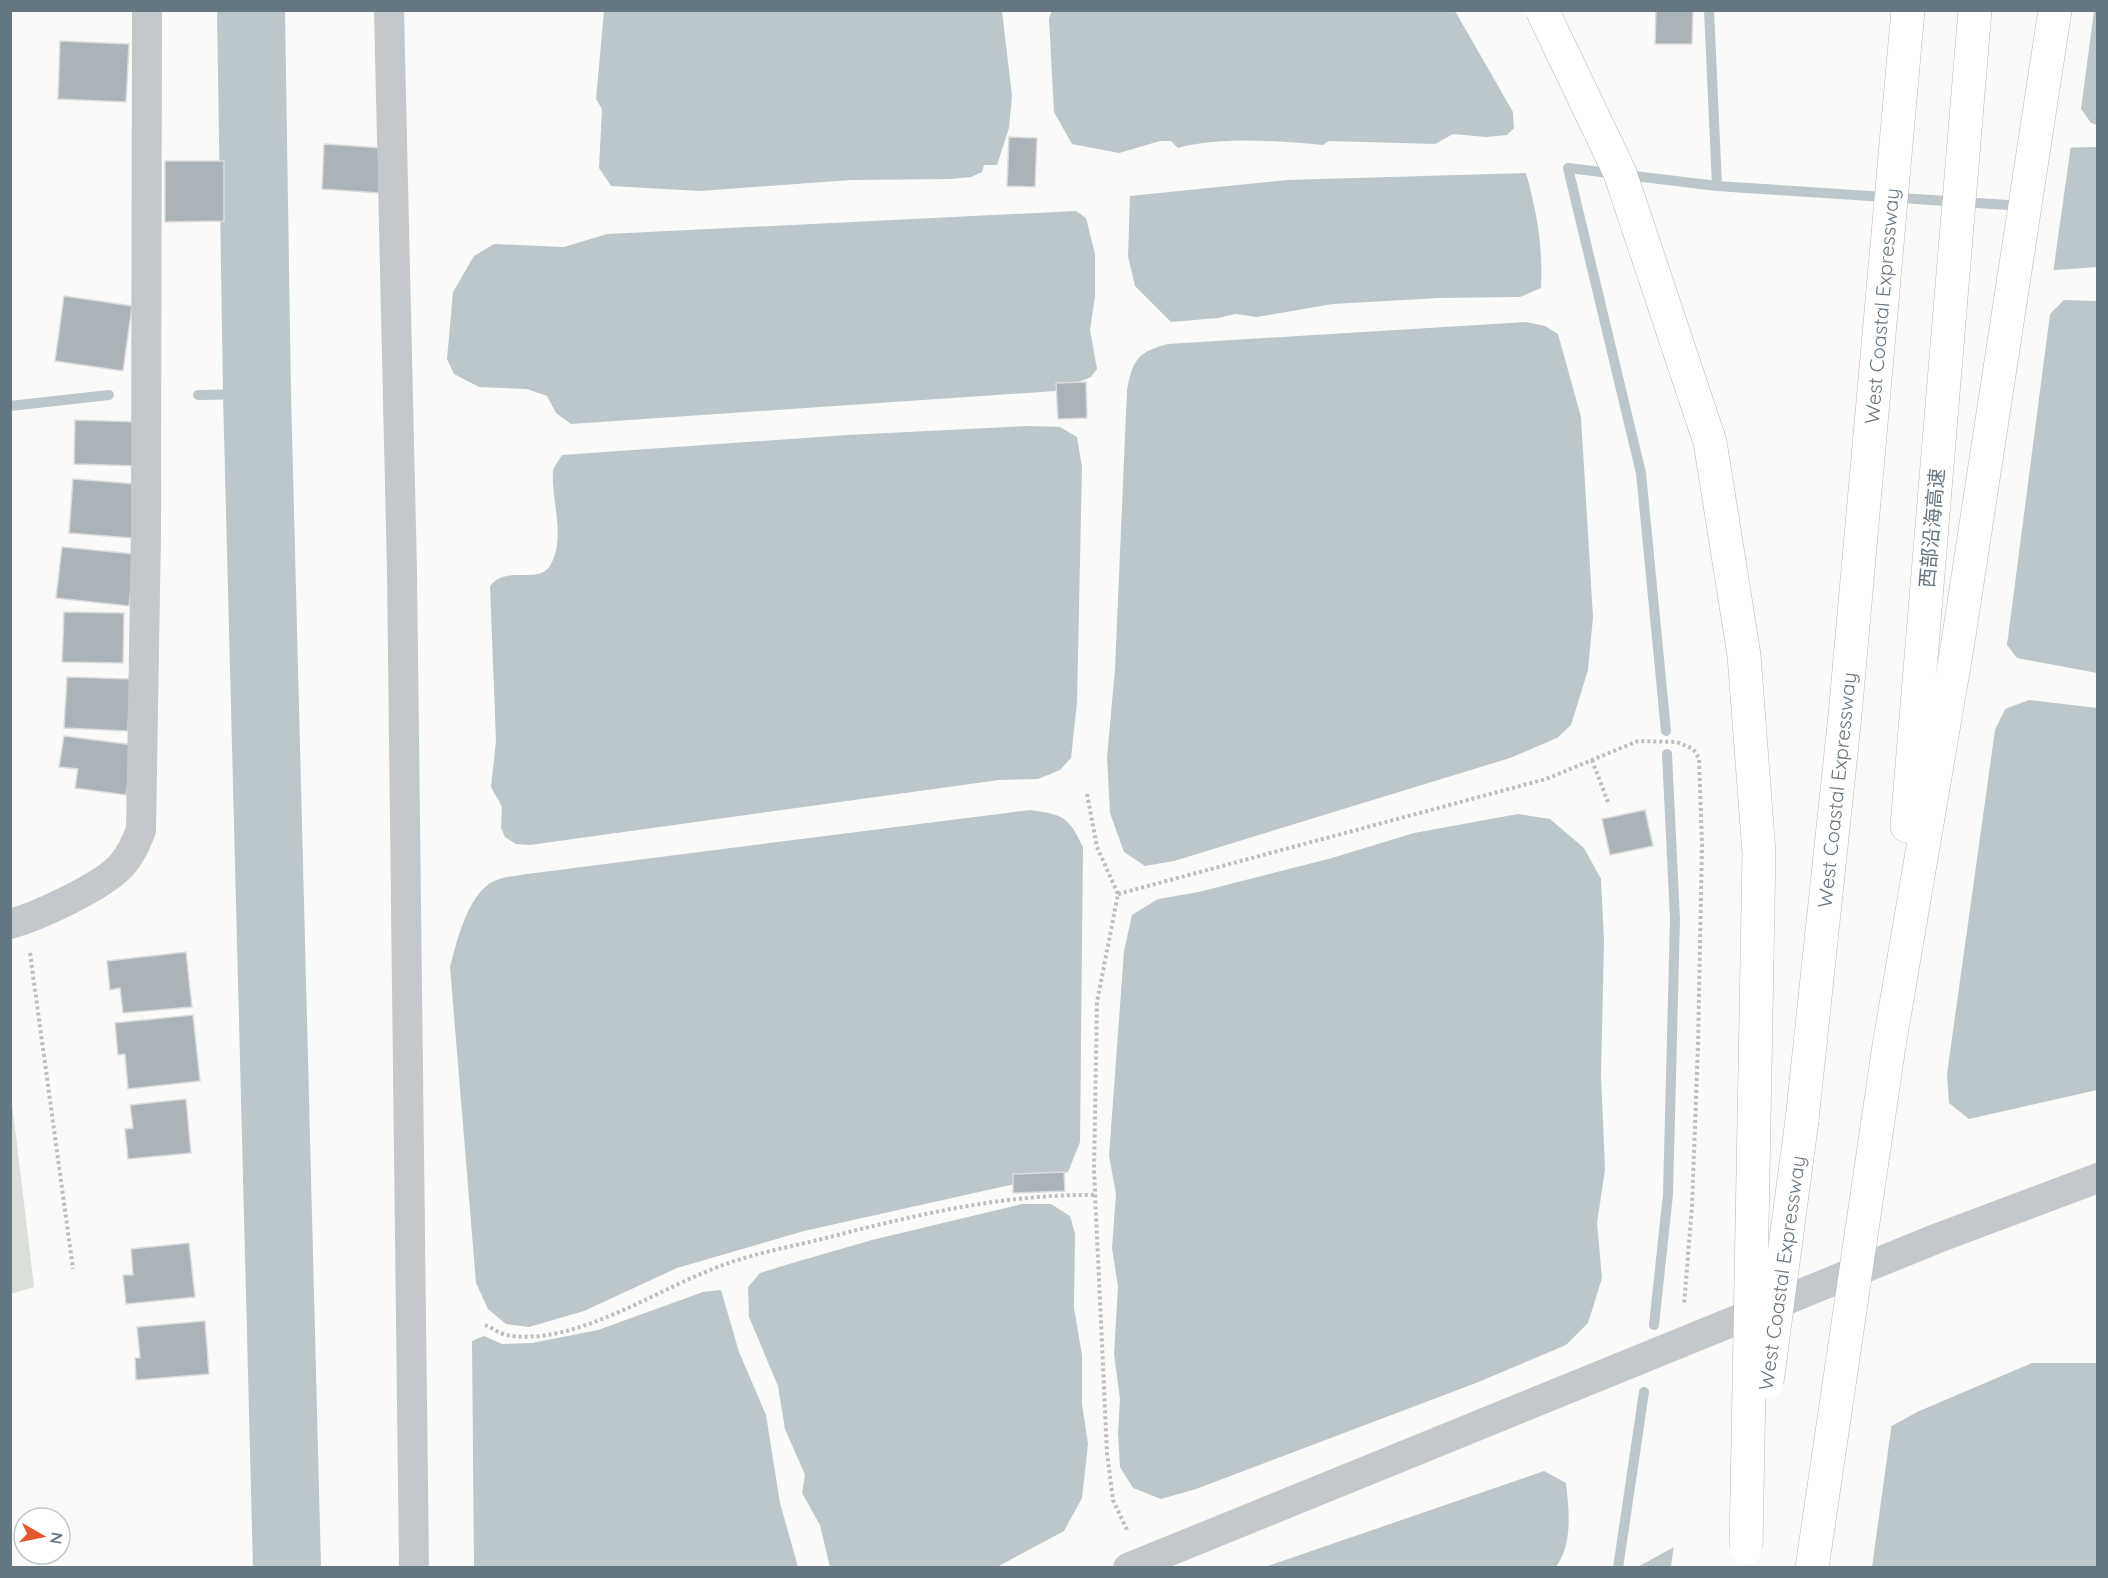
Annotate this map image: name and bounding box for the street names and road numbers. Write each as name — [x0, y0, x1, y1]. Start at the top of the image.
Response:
street label: West Coastal Expressway — [1859, 187, 1904, 425]
street label: 西部沿海高速 — [1914, 467, 1949, 589]
street label: West Coastal Expressway — [1812, 671, 1861, 909]
street label: West Coastal Expressway — [1753, 1154, 1810, 1392]

